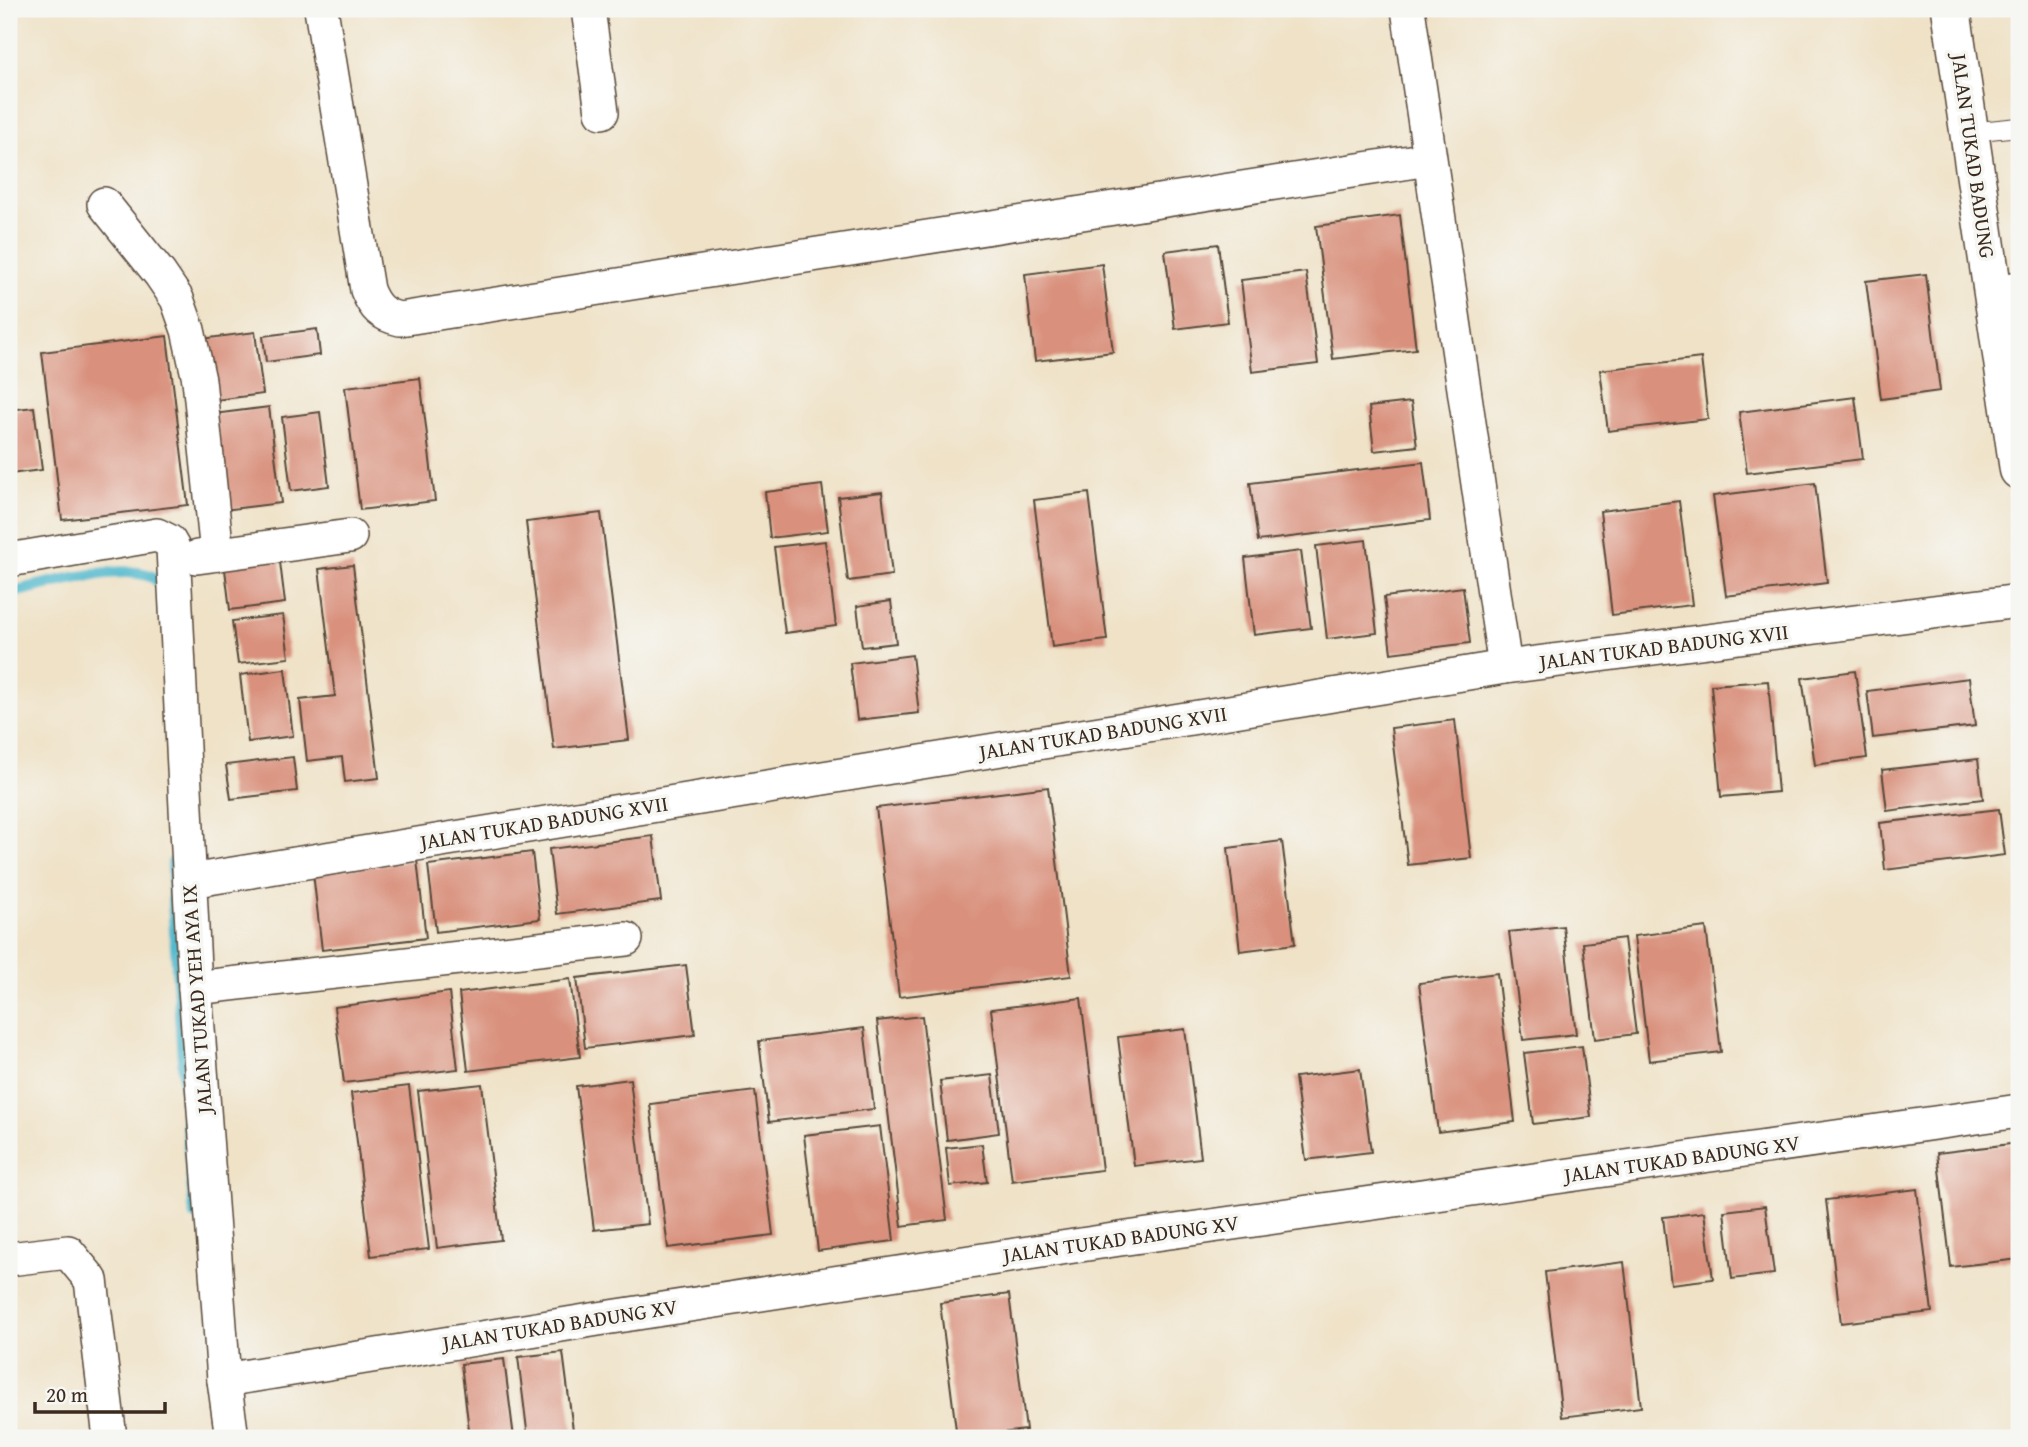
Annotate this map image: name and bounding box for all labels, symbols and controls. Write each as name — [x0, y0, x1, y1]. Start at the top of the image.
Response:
street label: JALAN TUKAD BADUNG — [1943, 49, 2003, 260]
street label: JALAN TUKAD BADUNG XVII — [1535, 616, 1790, 678]
street label: JALAN TUKAD BADUNG XVII — [974, 698, 1229, 768]
street label: JALAN TUKAD BADUNG XVII — [415, 788, 670, 858]
street label: JALAN TUKAD YEH AYA IX — [173, 884, 220, 1117]
street label: JALAN TUKAD BADUNG XV — [1559, 1127, 1802, 1191]
street label: JALAN TUKAD BADUNG XV — [998, 1207, 1241, 1271]
street label: JALAN TUKAD BADUNG XV — [437, 1291, 680, 1359]
scale bar — [35, 1370, 164, 1414]
text: 20 m — [46, 1379, 88, 1410]

